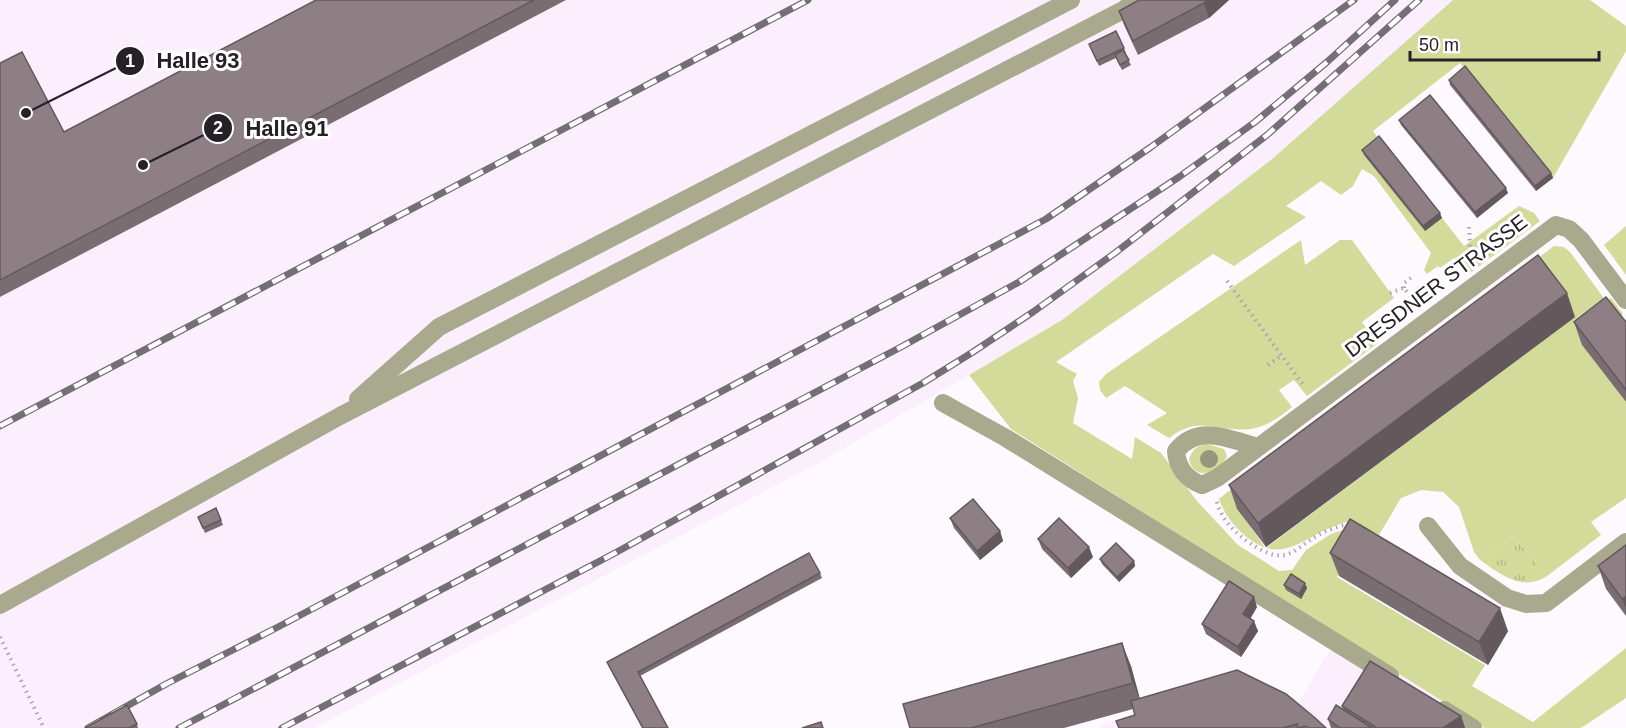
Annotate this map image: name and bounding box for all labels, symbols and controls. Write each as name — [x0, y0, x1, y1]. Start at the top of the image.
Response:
scale bar — [1410, 24, 1599, 62]
text: 50 m — [1419, 35, 1459, 55]
callout: Halle 93 — [115, 41, 252, 81]
text: Halle 93 — [156, 48, 240, 73]
text: 1 — [125, 51, 135, 71]
callout: Halle 91 — [203, 108, 340, 148]
text: Halle 91 — [245, 116, 329, 141]
text: 2 — [213, 118, 223, 138]
street label: DRESDNER STRASSE — [1340, 210, 1531, 362]

